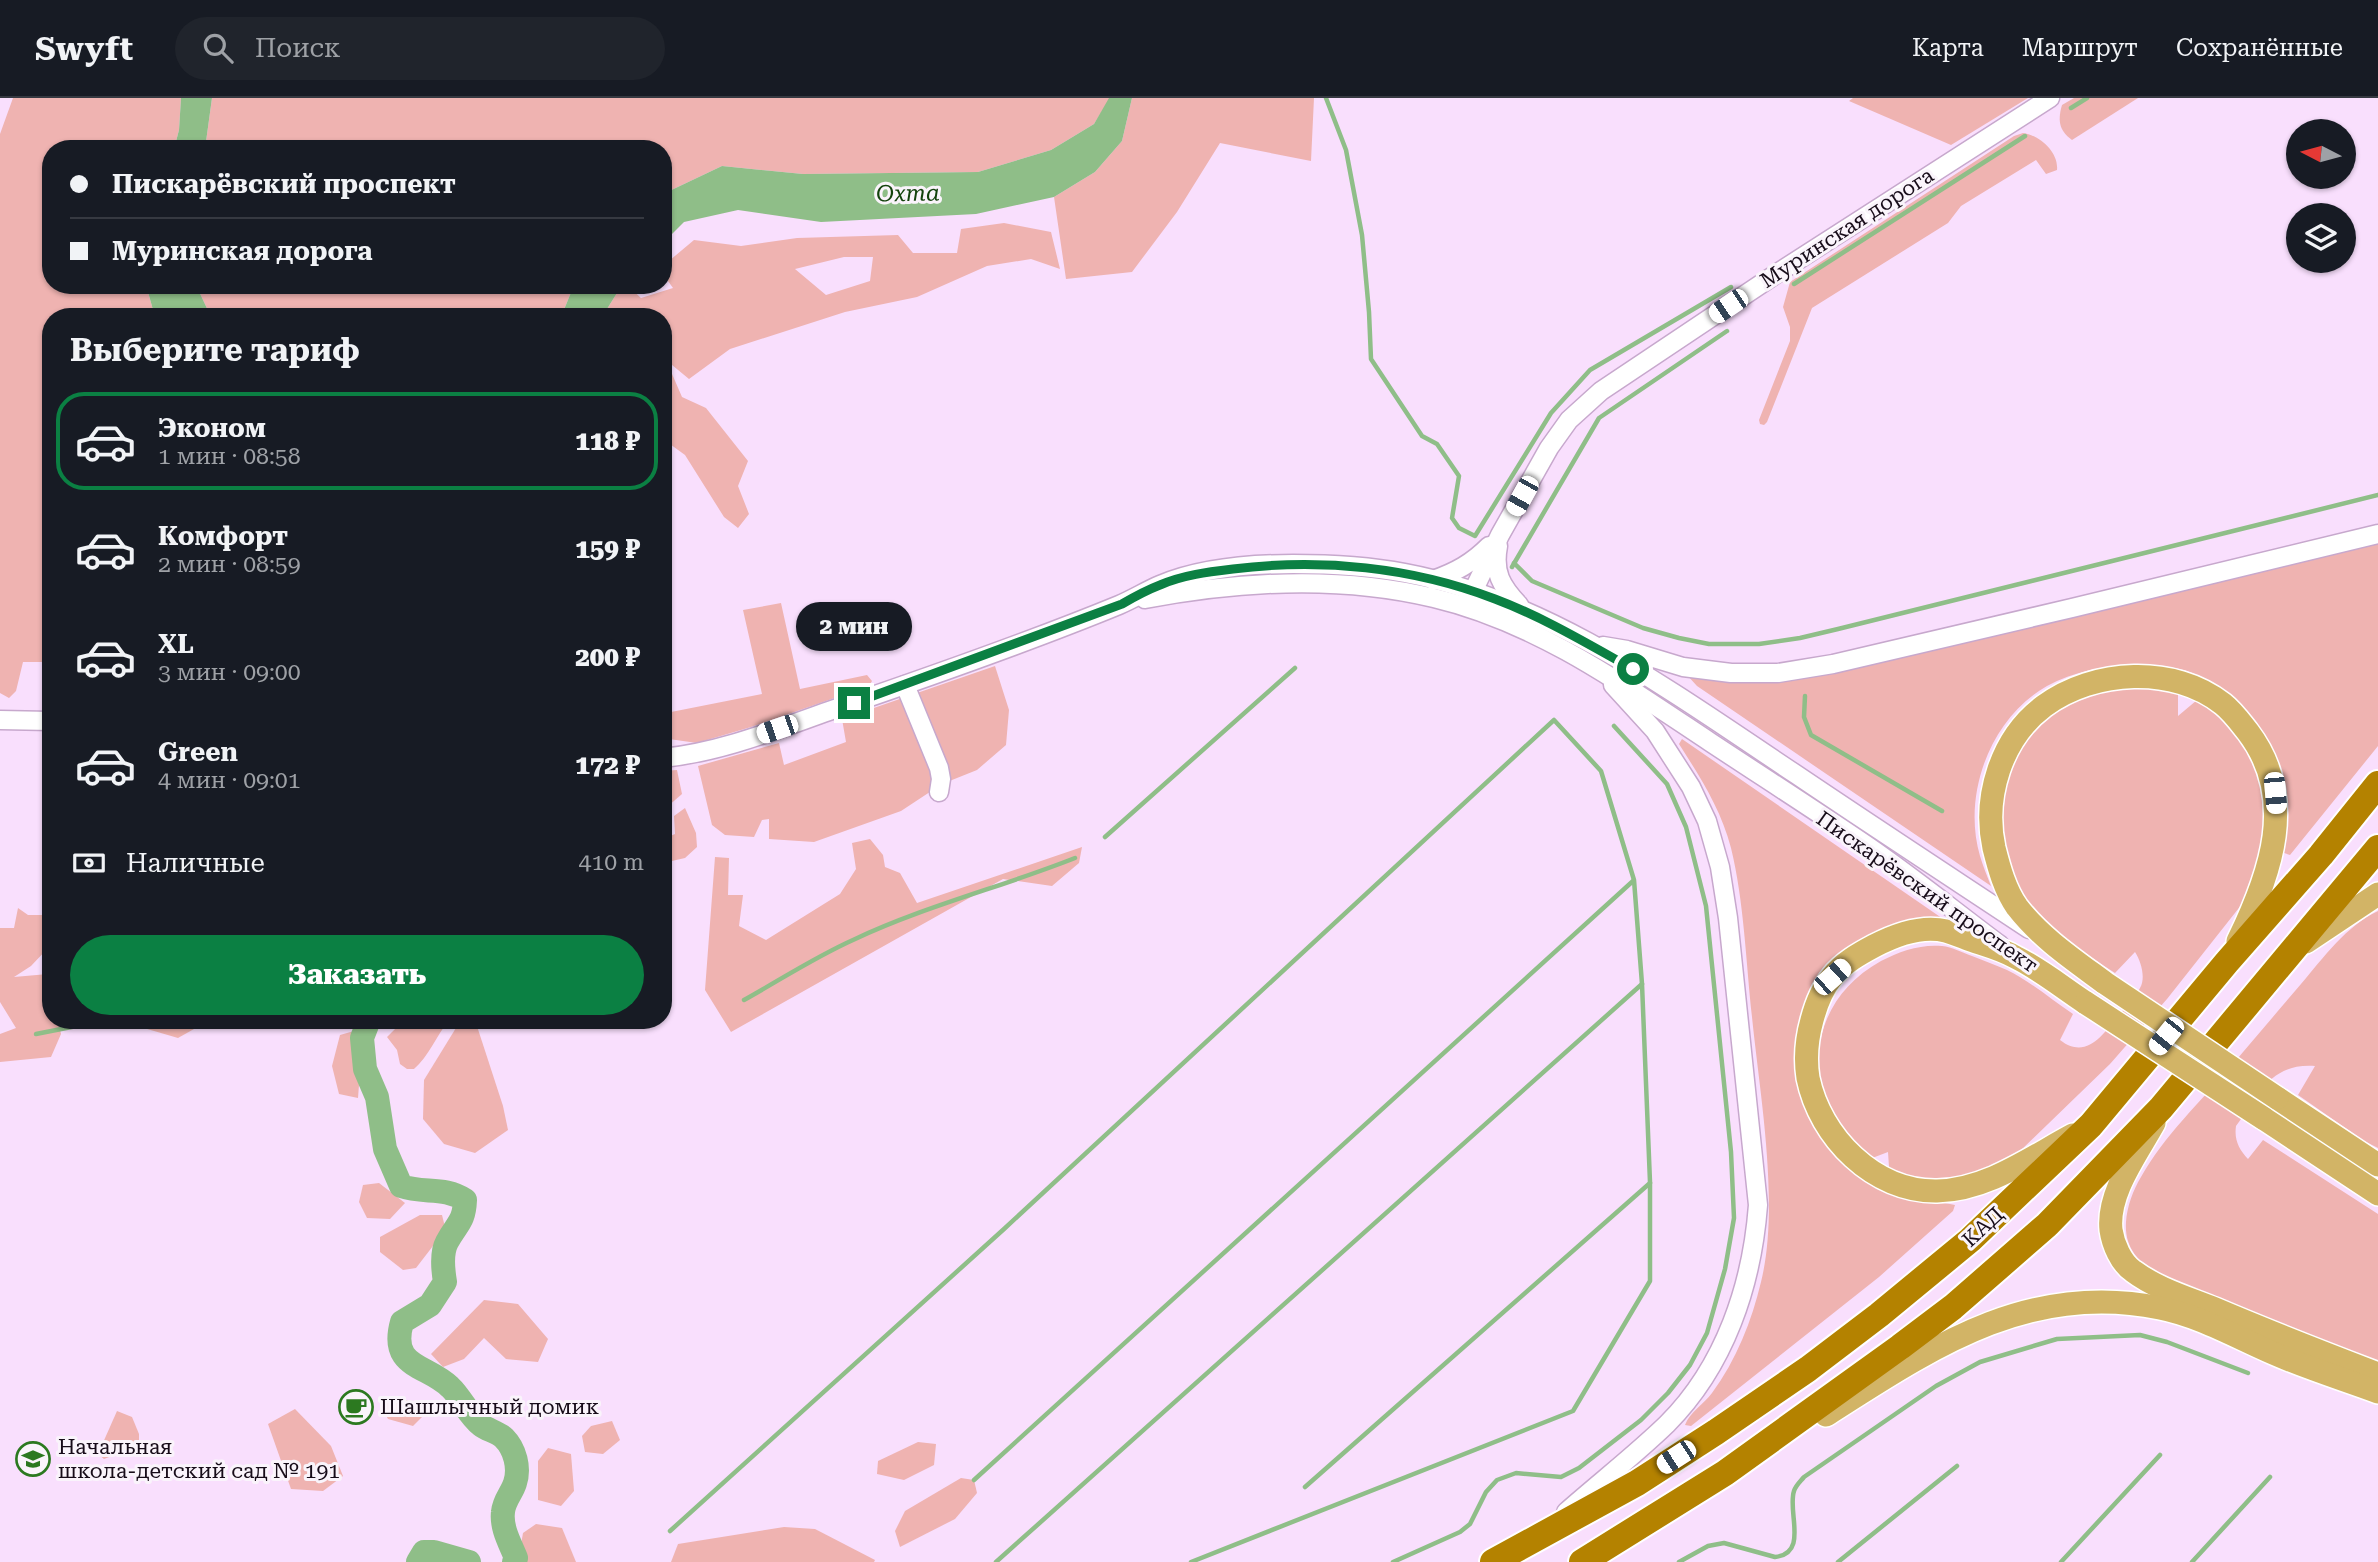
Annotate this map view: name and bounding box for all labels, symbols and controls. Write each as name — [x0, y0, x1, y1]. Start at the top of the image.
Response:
search box — [175, 17, 665, 80]
text: Swyft — [35, 29, 133, 68]
icon: search — [199, 29, 237, 67]
text: Поиск — [255, 33, 341, 63]
text: Карта — [1912, 34, 1984, 62]
text: Маршрут — [2022, 34, 2138, 62]
text: Сохранённые — [2176, 34, 2343, 62]
north arrow — [2286, 119, 2356, 189]
map controls — [2286, 119, 2356, 273]
street label: Муринская дорога — [1756, 163, 1939, 293]
text: Пискарёвский проспект — [112, 169, 456, 199]
water label: Охта — [876, 179, 940, 208]
button: layers — [2286, 203, 2356, 273]
text: Муринская дорога — [112, 236, 372, 266]
car — [1705, 286, 1752, 326]
text: Выберите тариф — [70, 331, 360, 369]
icon: car — [74, 410, 137, 473]
text: Эконом — [158, 413, 266, 443]
text: 118 ₽ — [575, 426, 640, 456]
text: 1 мин · 08:58 — [158, 443, 301, 470]
car — [1503, 473, 1542, 519]
icon: car — [74, 518, 137, 581]
text: Комфорт — [158, 521, 288, 551]
text: 159 ₽ — [575, 534, 640, 564]
text: 2 мин · 08:59 — [158, 551, 301, 578]
callout: 2 мин — [796, 602, 912, 650]
text: 2 мин — [819, 613, 889, 640]
icon: car — [74, 626, 137, 689]
text: XL — [158, 629, 194, 659]
text: 200 ₽ — [575, 642, 640, 672]
route start — [1617, 653, 1649, 685]
text: 3 мин · 09:00 — [158, 659, 301, 686]
route end — [838, 687, 870, 719]
car — [754, 712, 801, 746]
icon: car — [74, 734, 137, 797]
text: Green — [158, 737, 238, 767]
text: 172 ₽ — [575, 750, 640, 780]
text: 4 мин · 09:01 — [158, 767, 301, 794]
car — [2263, 771, 2288, 815]
street label: Пискарёвский проспект — [1812, 806, 2042, 978]
icon: cash — [70, 844, 108, 882]
text: Наличные — [126, 848, 265, 878]
text: 410 m — [579, 849, 644, 876]
button: Заказать — [70, 935, 644, 1015]
car — [1810, 955, 1855, 999]
car — [2145, 1013, 2188, 1059]
street label: КАД — [1957, 1202, 2009, 1252]
cafe icon: Шашлычный домик — [337, 1388, 375, 1426]
place label: Шашлычный домик — [380, 1395, 599, 1419]
place label: Начальная школа-детский сад № 191 — [58, 1435, 340, 1483]
car — [1653, 1437, 1700, 1477]
school or university icon: Начальная школа-детский сад № 191 — [14, 1440, 52, 1478]

